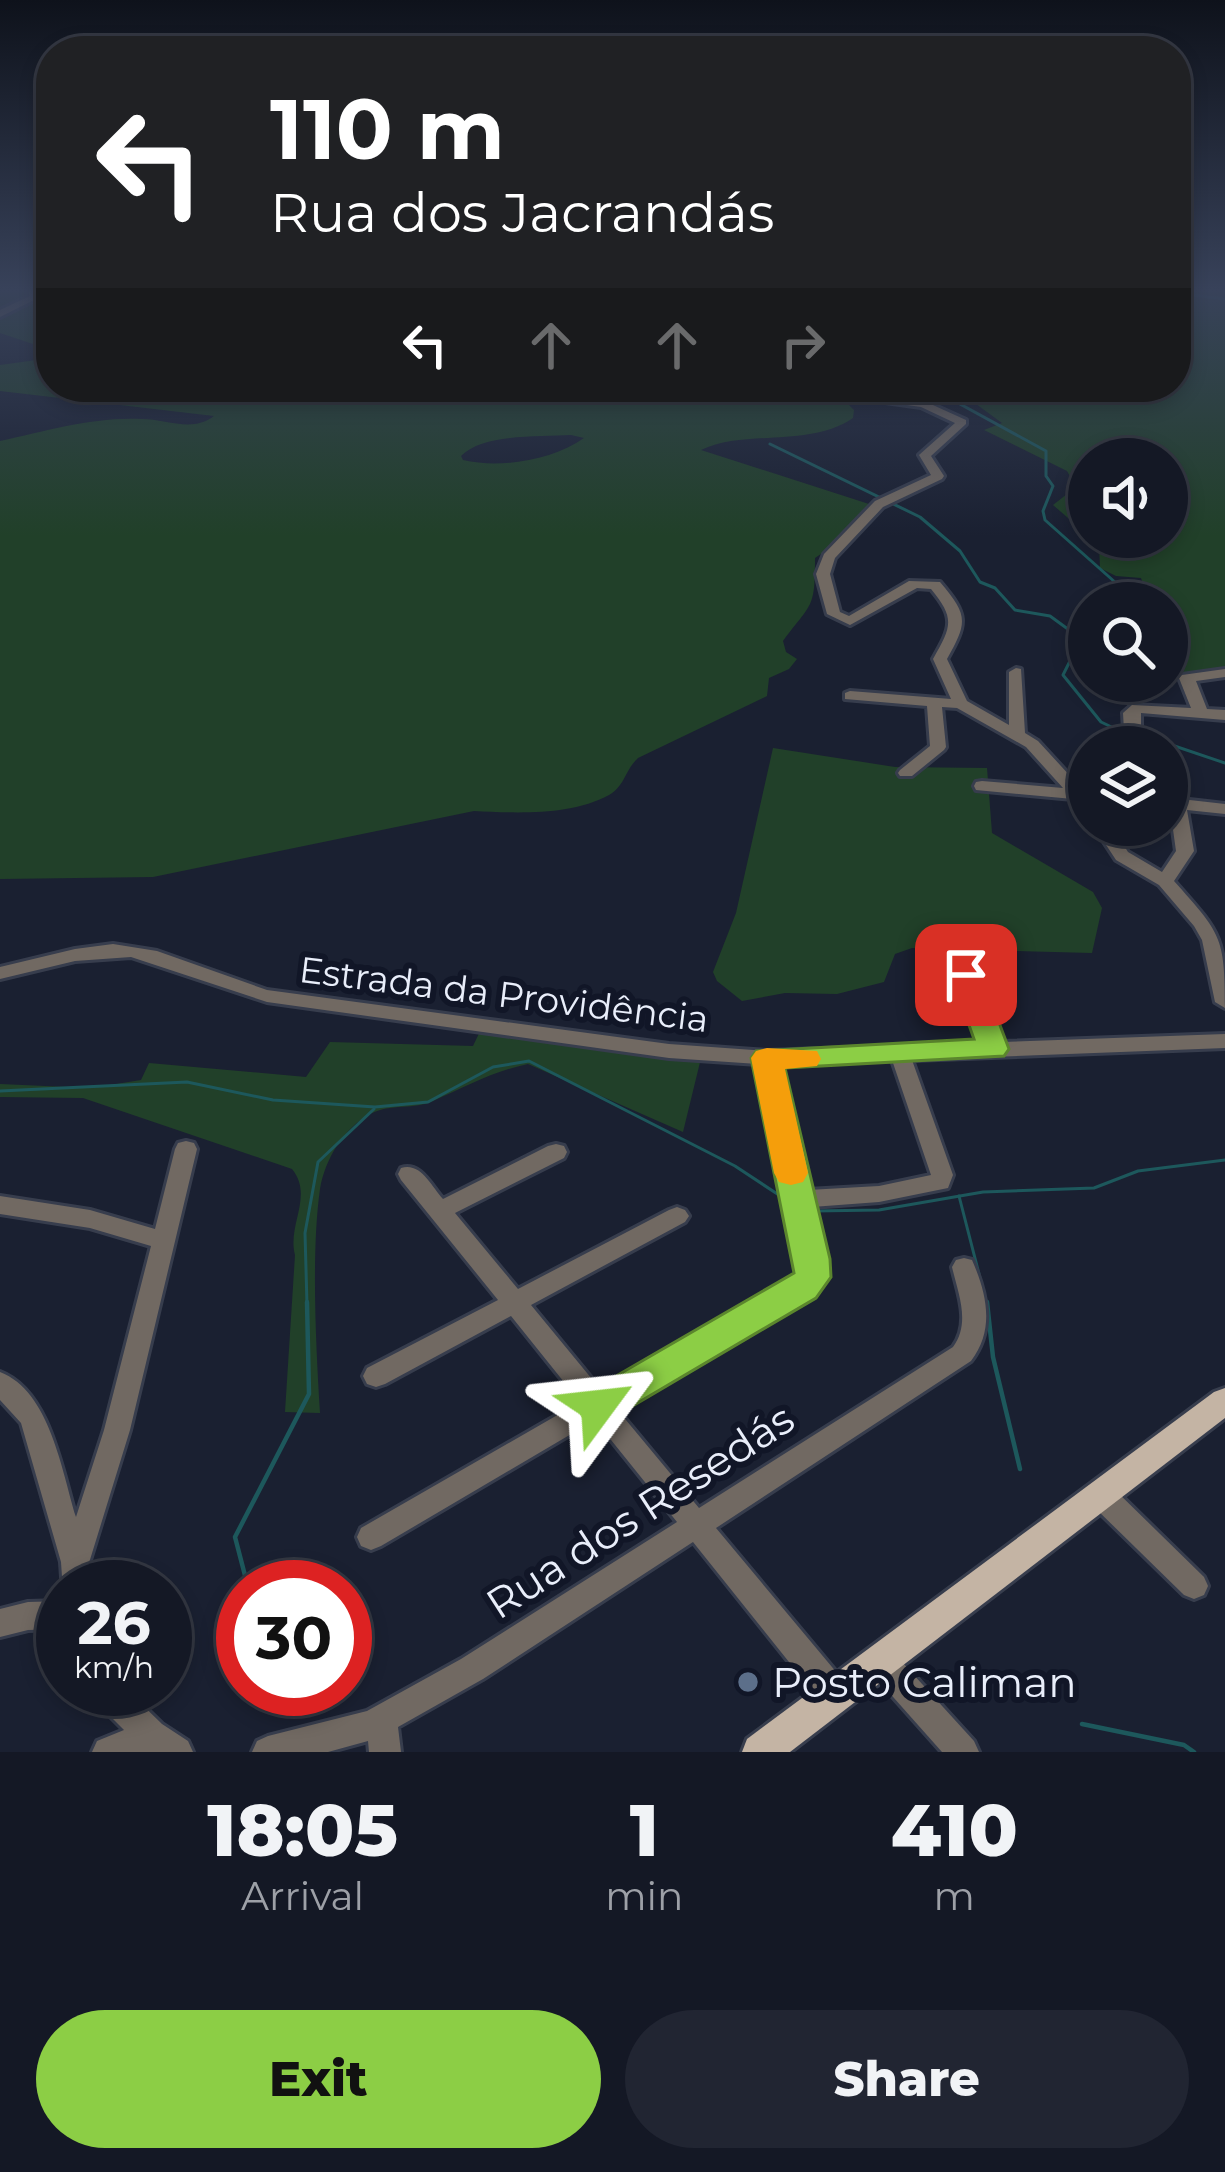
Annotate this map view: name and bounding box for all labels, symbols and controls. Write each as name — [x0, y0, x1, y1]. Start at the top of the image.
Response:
text: 110 m — [270, 78, 505, 180]
icon: left — [72, 84, 228, 240]
text: Rua dos Jacrandás — [270, 180, 774, 246]
icon: left — [392, 312, 458, 378]
icon: ahead — [518, 312, 584, 378]
icon: ahead — [644, 312, 710, 378]
icon: right — [770, 312, 836, 378]
map controls — [1068, 438, 1188, 846]
button: sound — [1068, 438, 1188, 558]
button: search — [1068, 582, 1188, 702]
button: layers — [1068, 726, 1188, 846]
pin — [915, 924, 1017, 1026]
icon: arrive — [933, 942, 999, 1008]
street label: Estrada da Providência — [297, 947, 711, 1041]
position arrow — [535, 1343, 661, 1469]
street label: Rua dos Resedás — [477, 1392, 803, 1630]
speed limit sign: 30 — [216, 1560, 372, 1716]
text: 26 — [77, 1586, 151, 1659]
text: km/h — [74, 1649, 154, 1686]
place label: Posto Caliman — [772, 1656, 1077, 1708]
marker: Posto Caliman — [735, 1669, 761, 1695]
text: 18:05 — [207, 1786, 398, 1874]
text: 1 — [630, 1786, 659, 1874]
text: 410 — [891, 1786, 1018, 1874]
text: Arrival — [241, 1872, 364, 1920]
text: min — [605, 1872, 683, 1920]
text: m — [934, 1872, 975, 1920]
button: Exit — [36, 2010, 601, 2148]
button: Share — [625, 2010, 1189, 2148]

